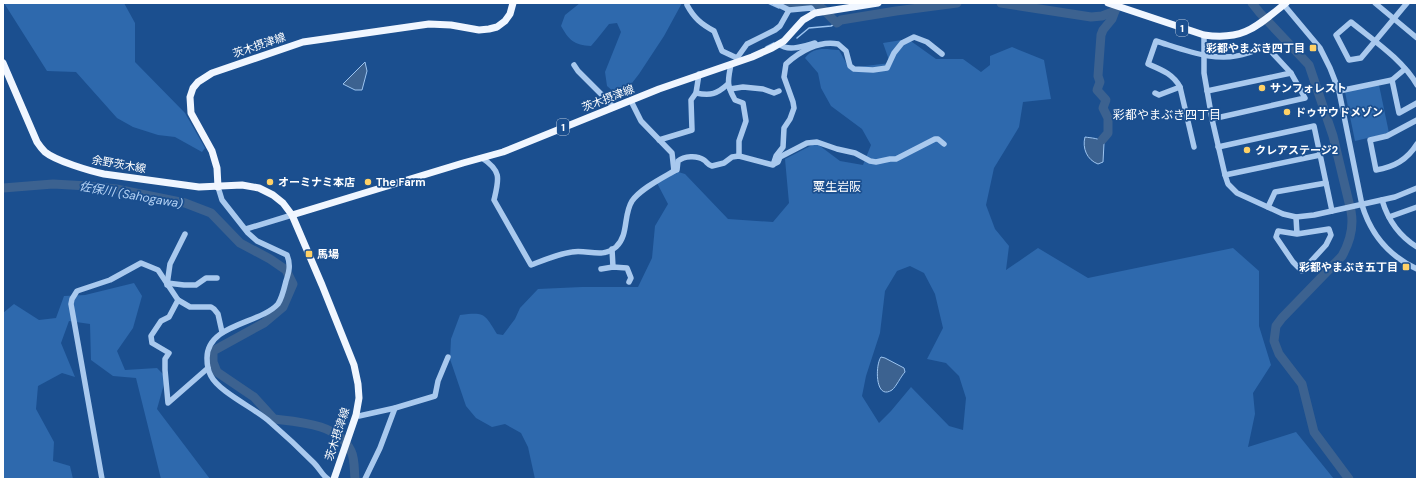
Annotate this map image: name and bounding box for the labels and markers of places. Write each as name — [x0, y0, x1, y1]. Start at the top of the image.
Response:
place label: 彩都やまぶき四丁目 — [1206, 41, 1305, 55]
marker: 彩都やまぶき四丁目 — [1308, 43, 1318, 53]
place label: サンフォレスト — [1270, 81, 1347, 95]
marker: サンフォレスト — [1257, 83, 1267, 93]
place label: ドゥサウドメゾン — [1295, 105, 1383, 119]
marker: ドゥサウドメゾン — [1282, 107, 1292, 117]
place label: クレアステージ2 — [1255, 143, 1338, 157]
marker: クレアステージ2 — [1242, 145, 1252, 155]
place label: オーミナミ本店 — [278, 175, 355, 189]
place label: The Farm — [376, 175, 426, 189]
marker: オーミナミ本店 — [265, 177, 275, 187]
marker: The Farm — [363, 177, 373, 187]
place label: 馬場 — [317, 247, 339, 261]
marker: 馬場 — [304, 249, 314, 259]
place label: 彩都やまぶき五丁目 — [1299, 260, 1398, 274]
marker: 彩都やまぶき五丁目 — [1401, 262, 1411, 272]

